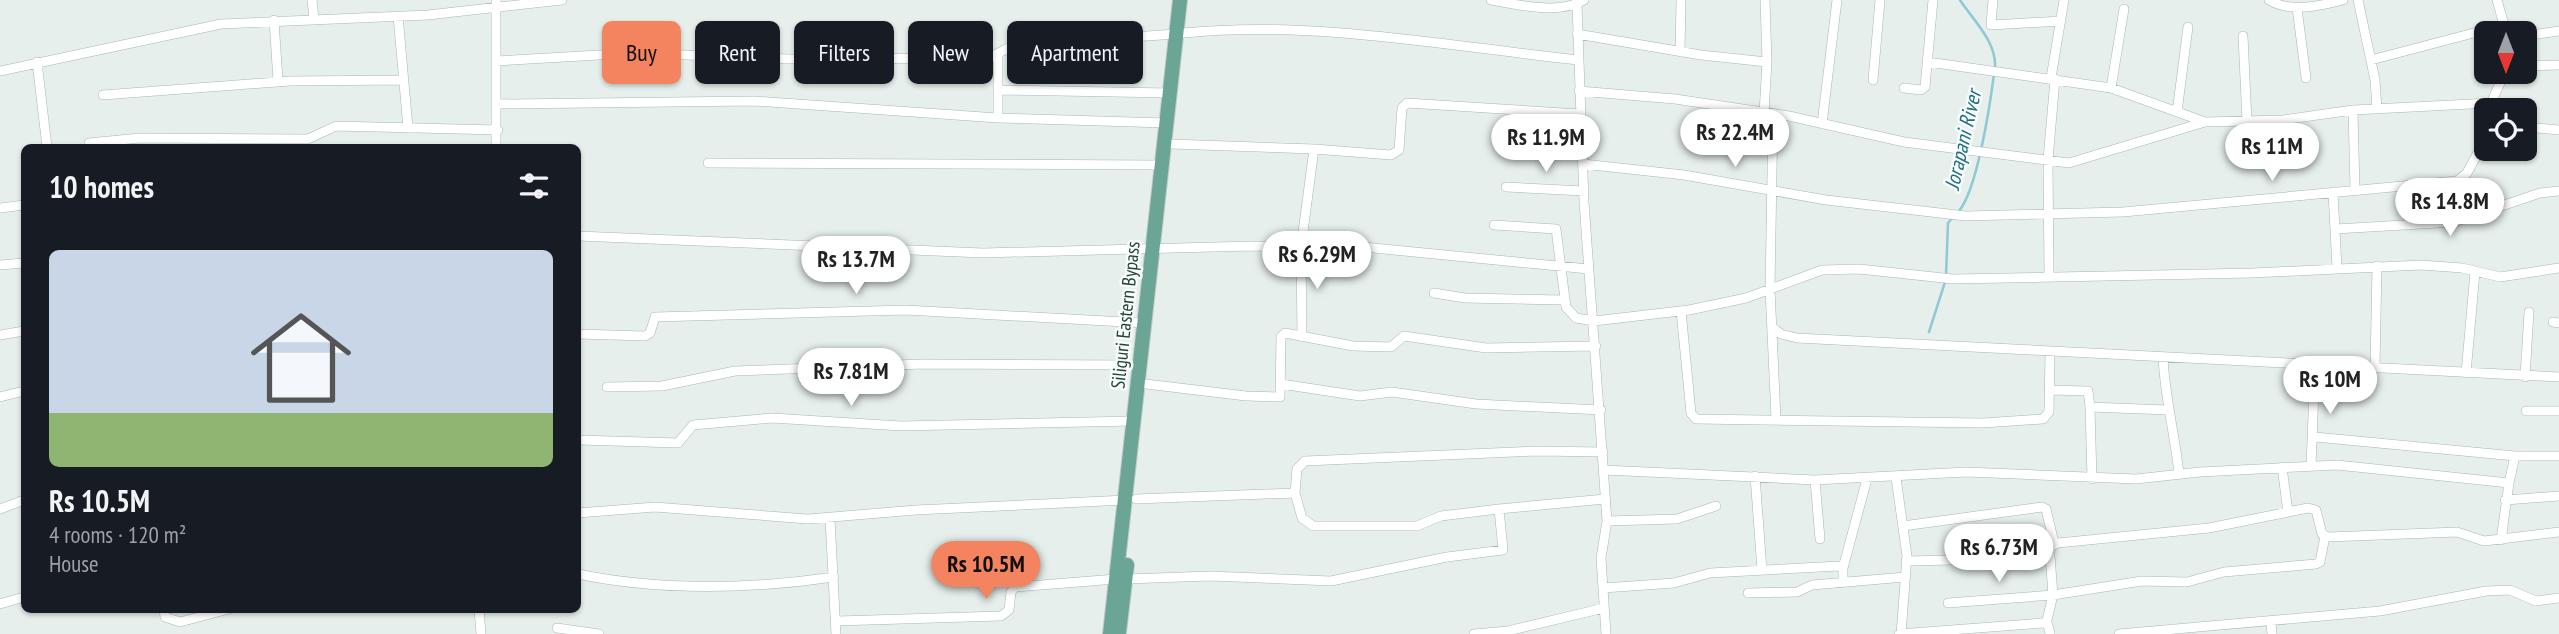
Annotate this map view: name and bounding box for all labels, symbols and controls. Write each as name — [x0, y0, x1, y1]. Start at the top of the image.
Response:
chip: Buy — [602, 21, 681, 84]
chip: Rent — [695, 21, 780, 84]
chip: Filters — [794, 21, 894, 84]
chip: New — [908, 21, 993, 84]
chip: Apartment — [1007, 21, 1143, 84]
north arrow — [2474, 21, 2538, 84]
map controls — [2474, 21, 2537, 161]
water label: Jorapani River — [1938, 84, 1988, 193]
button: locate — [2474, 98, 2537, 161]
pin: Rs 22.4M — [1663, 110, 1807, 169]
pin: Rs 11.9M — [1474, 114, 1618, 174]
text: Rs 22.4M — [1696, 117, 1774, 146]
text: Rs 11.9M — [1507, 122, 1585, 151]
pin: Rs 11M — [2215, 124, 2329, 183]
text: Rs 11M — [2241, 131, 2303, 160]
text: 10 homes — [49, 167, 154, 206]
icon: filters — [515, 167, 553, 205]
pin: Rs 14.8M — [2378, 178, 2522, 238]
text: Rs 14.8M — [2411, 186, 2489, 215]
pin: Rs 6.29M — [1245, 232, 1389, 291]
pin: Rs 13.7M — [784, 236, 928, 296]
text: Rs 6.29M — [1278, 239, 1356, 268]
street label: Siliguri Eastern Bypass — [1105, 240, 1145, 390]
text: Rs 13.7M — [817, 244, 895, 273]
icon: home — [238, 295, 364, 421]
pin: Rs 7.81M — [779, 348, 923, 408]
text: Rs 7.81M — [813, 356, 889, 385]
pin: Rs 10M — [2273, 356, 2387, 416]
text: Rs 10M — [2299, 364, 2361, 393]
text: Rs 10.5M — [49, 481, 150, 520]
text: 4 rooms · 120 m² — [49, 520, 186, 549]
pin: Rs 6.73M — [1927, 524, 2071, 584]
text: Rs 6.73M — [1960, 532, 2038, 561]
pin: Rs 10.5M — [914, 542, 1058, 601]
text: House — [49, 549, 99, 578]
text: Rs 10.5M — [947, 549, 1025, 578]

